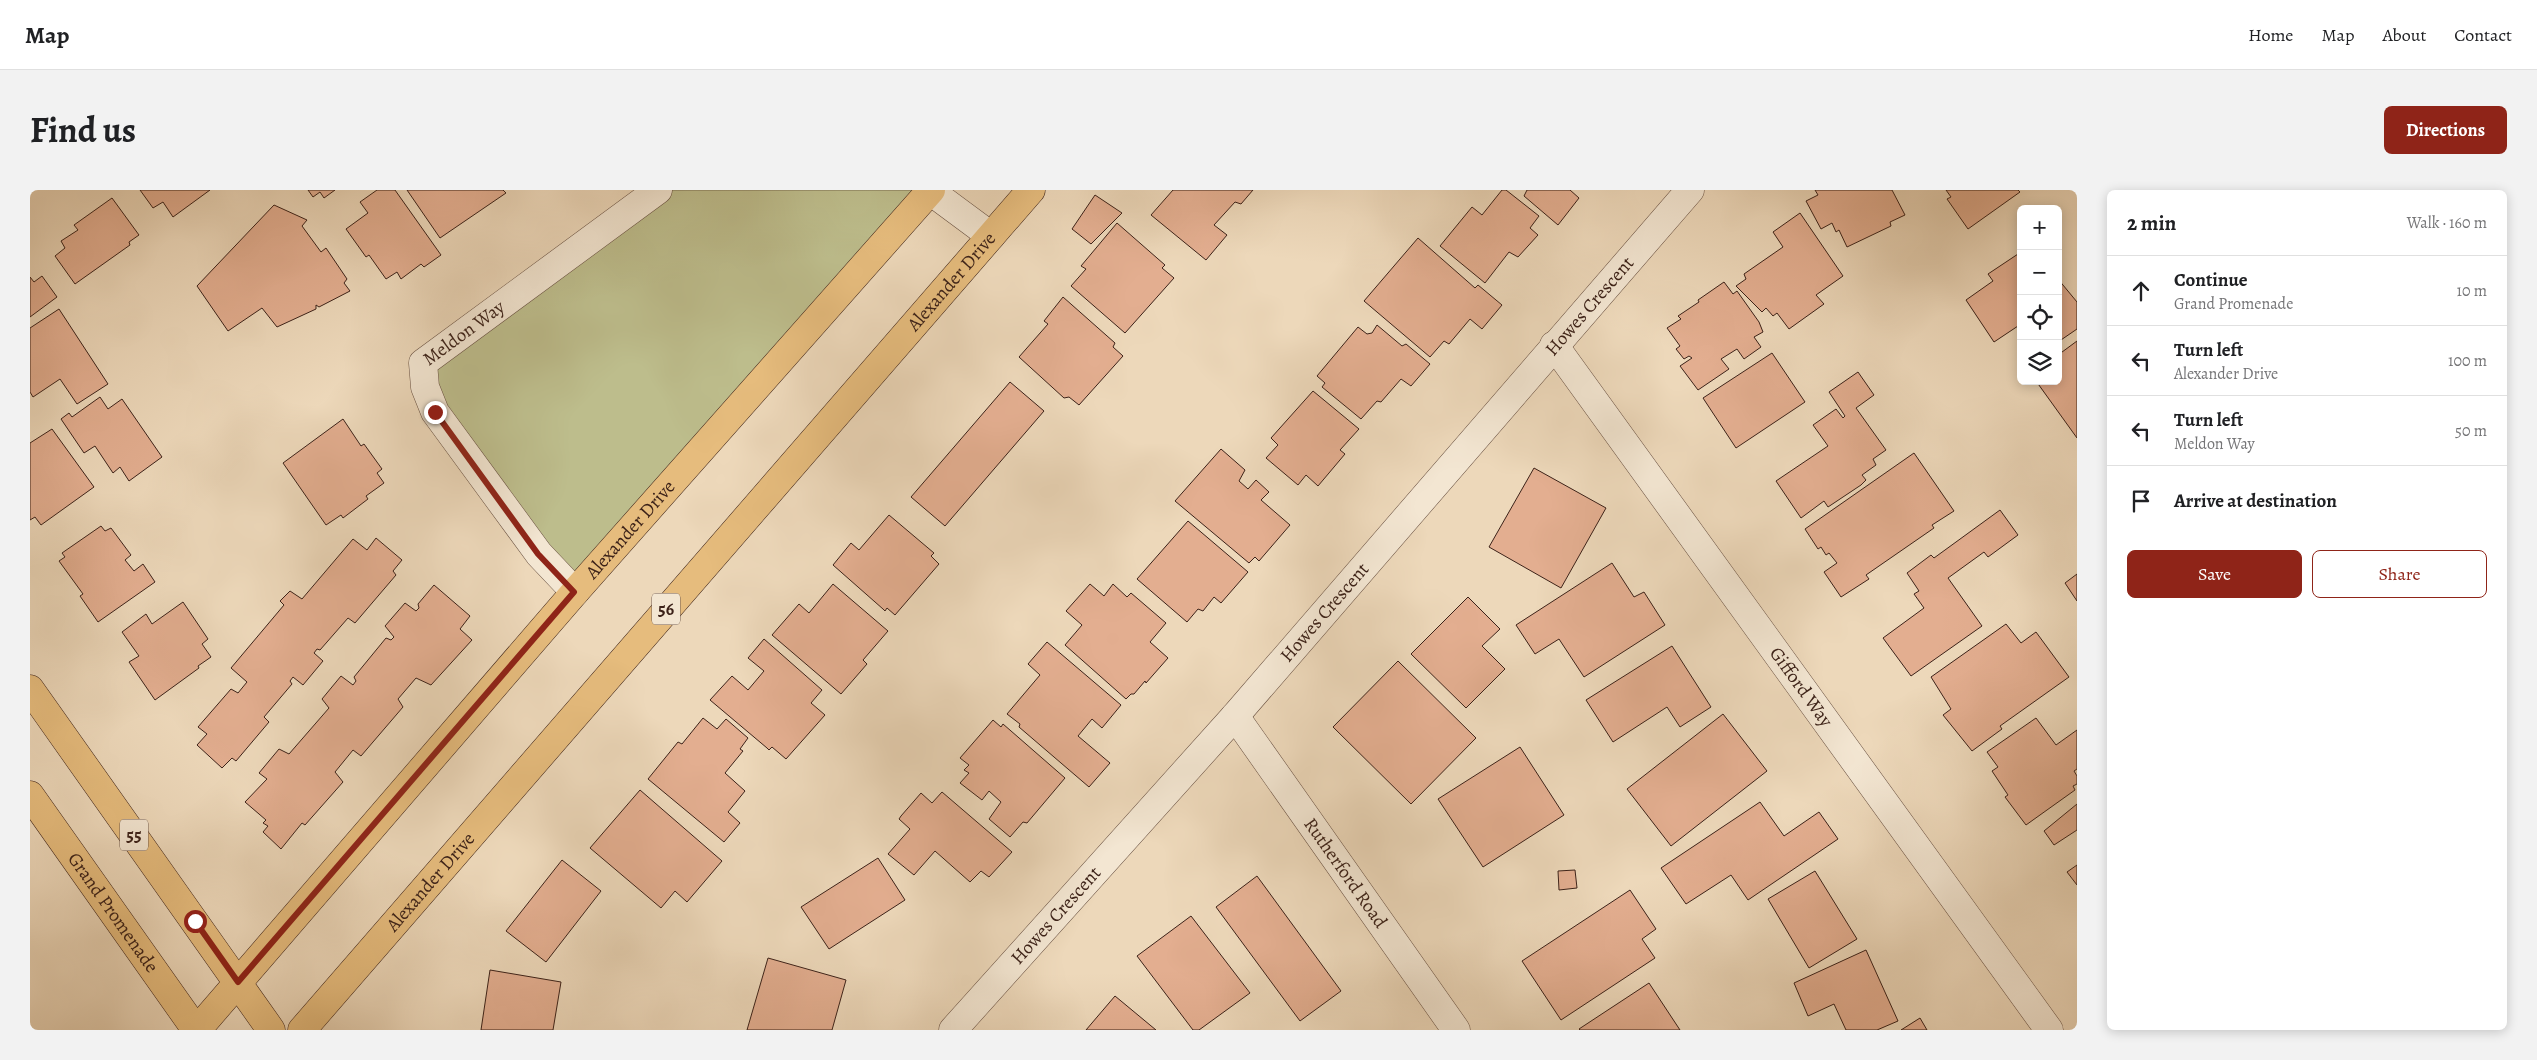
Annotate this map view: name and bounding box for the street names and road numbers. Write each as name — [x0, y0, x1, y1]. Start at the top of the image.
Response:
street label: Alexander Drive — [900, 226, 1002, 338]
street label: Howes Crescent — [1539, 251, 1640, 361]
street label: Meldon Way — [417, 294, 511, 372]
street label: Alexander Drive — [579, 475, 681, 585]
street label: Howes Crescent — [1274, 557, 1375, 668]
road number: 56 — [652, 594, 680, 624]
street label: Gifford Way — [1763, 642, 1839, 733]
street label: Rutherford Road — [1298, 813, 1394, 934]
road number: 55 — [120, 820, 148, 850]
street label: Alexander Drive — [379, 827, 481, 938]
street label: Grand Promenade — [62, 847, 165, 978]
street label: Howes Crescent — [1005, 861, 1107, 970]

